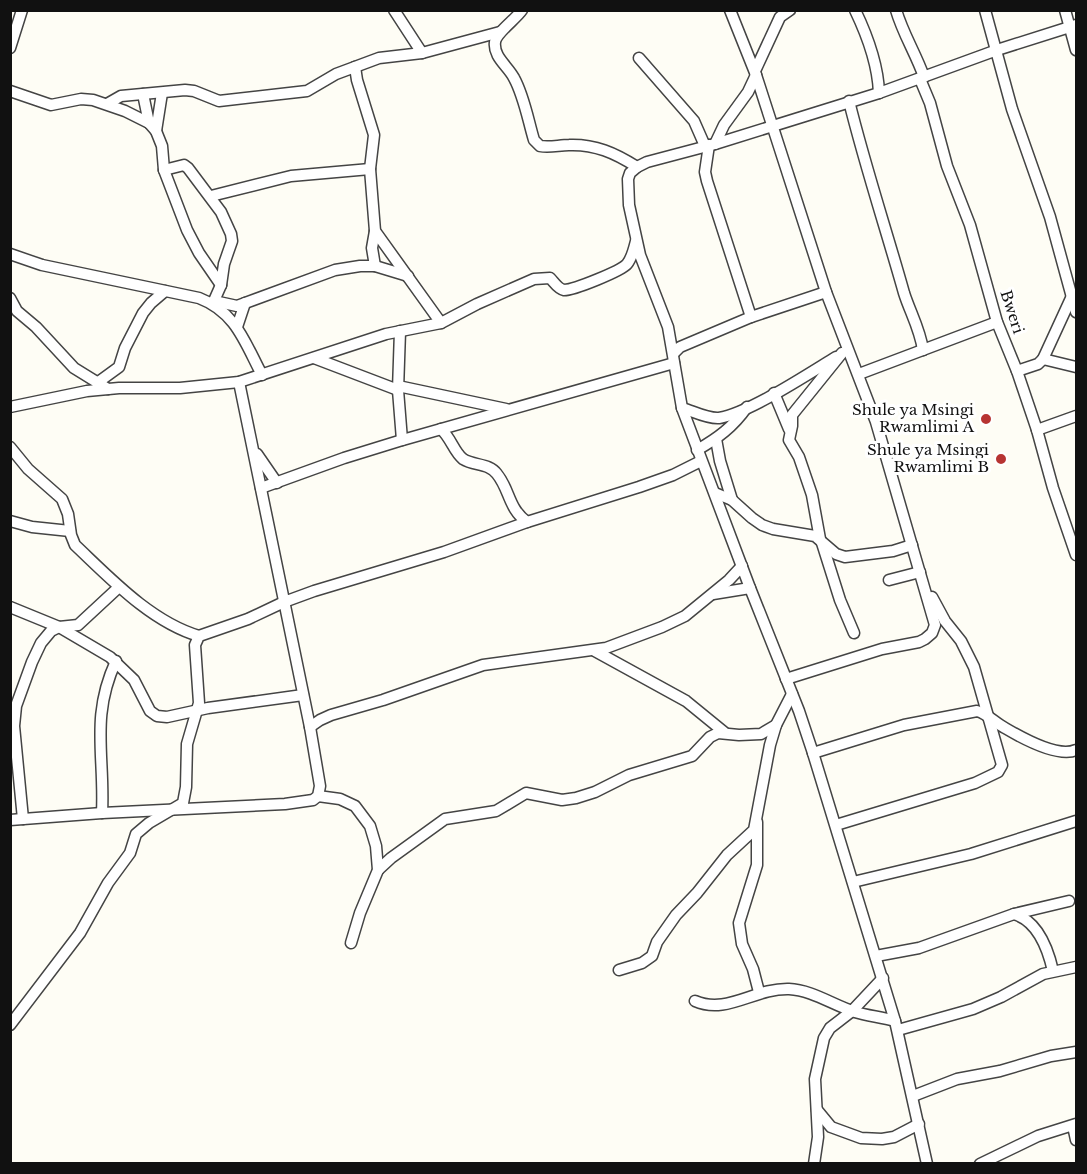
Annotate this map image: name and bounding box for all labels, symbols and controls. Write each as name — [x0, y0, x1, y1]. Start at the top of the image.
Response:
street label: Bweri — [997, 288, 1028, 336]
place label: Shule ya Msingi Rwamlimi A — [852, 400, 974, 436]
marker: Shule ya Msingi Rwamlimi A — [979, 412, 993, 426]
place label: Shule ya Msingi Rwamlimi B — [867, 440, 989, 476]
marker: Shule ya Msingi Rwamlimi B — [994, 452, 1008, 466]

